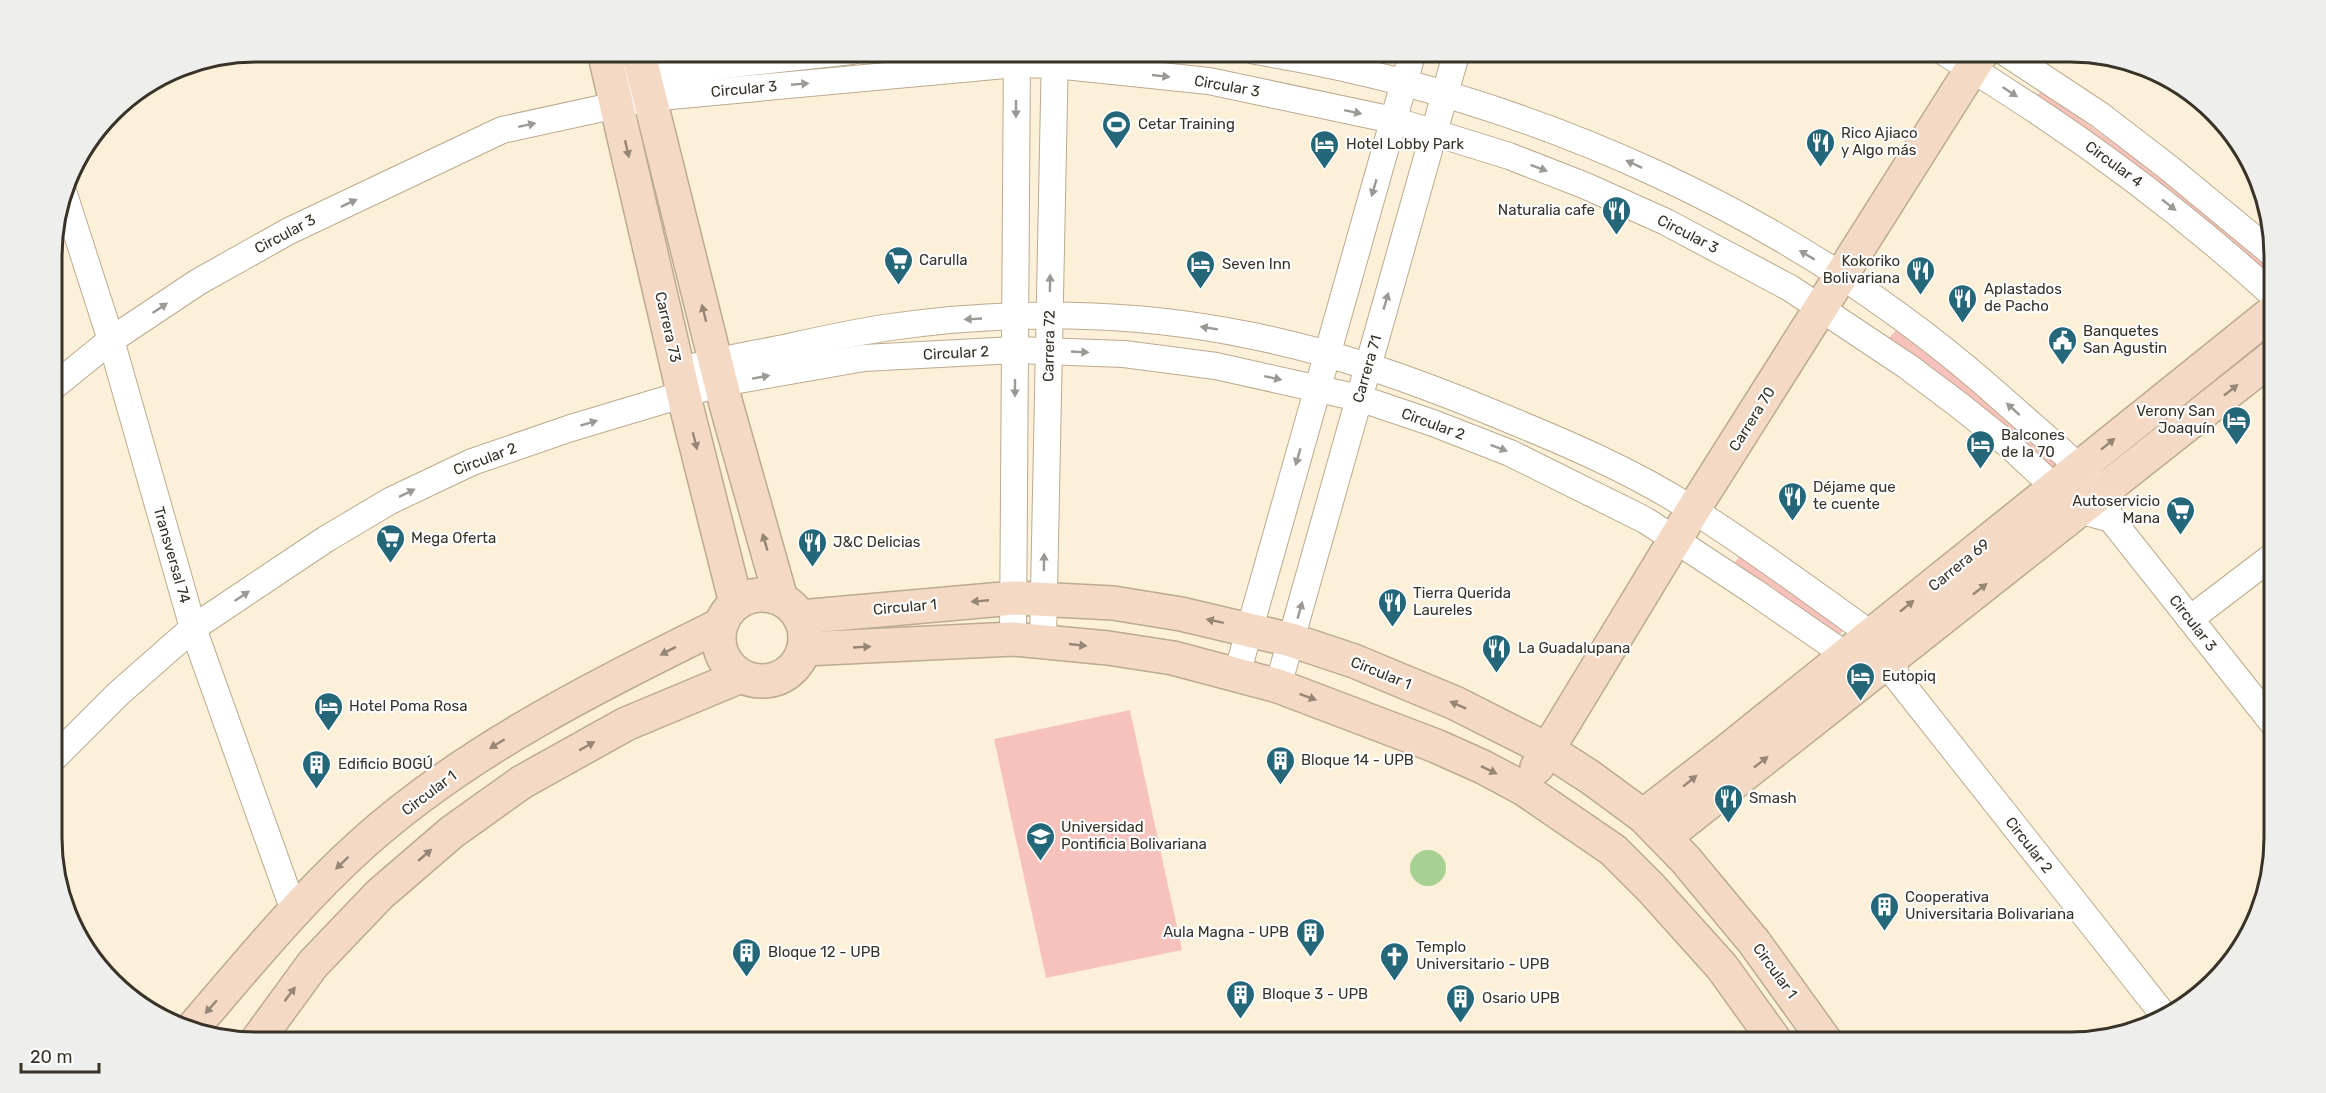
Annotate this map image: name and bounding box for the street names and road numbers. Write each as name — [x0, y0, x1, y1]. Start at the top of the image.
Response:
street label: Circular 3 — [1193, 71, 1261, 101]
street label: Circular 3 — [710, 77, 778, 101]
street label: Circular 4 — [2082, 137, 2146, 191]
street label: Circular 3 — [251, 210, 319, 258]
street label: Circular 3 — [1654, 211, 1722, 257]
street label: Carrera 73 — [651, 290, 685, 364]
street label: Carrera 72 — [1039, 310, 1059, 382]
street label: Carrera 71 — [1349, 333, 1385, 405]
street label: Circular 2 — [922, 342, 990, 364]
street label: Carrera 70 — [1725, 383, 1779, 455]
street label: Circular 2 — [1399, 404, 1467, 444]
street label: Circular 2 — [451, 439, 519, 479]
street label: Transversal 74 — [150, 505, 194, 605]
street label: Carrera 69 — [1925, 535, 1993, 595]
street label: Circular 3 — [2165, 591, 2221, 655]
street label: Circular 1 — [872, 595, 938, 619]
street label: Circular 1 — [1348, 653, 1414, 693]
street label: Circular 1 — [398, 767, 460, 819]
street label: Circular 2 — [2002, 813, 2057, 877]
street label: Circular 1 — [1749, 940, 1801, 1002]

